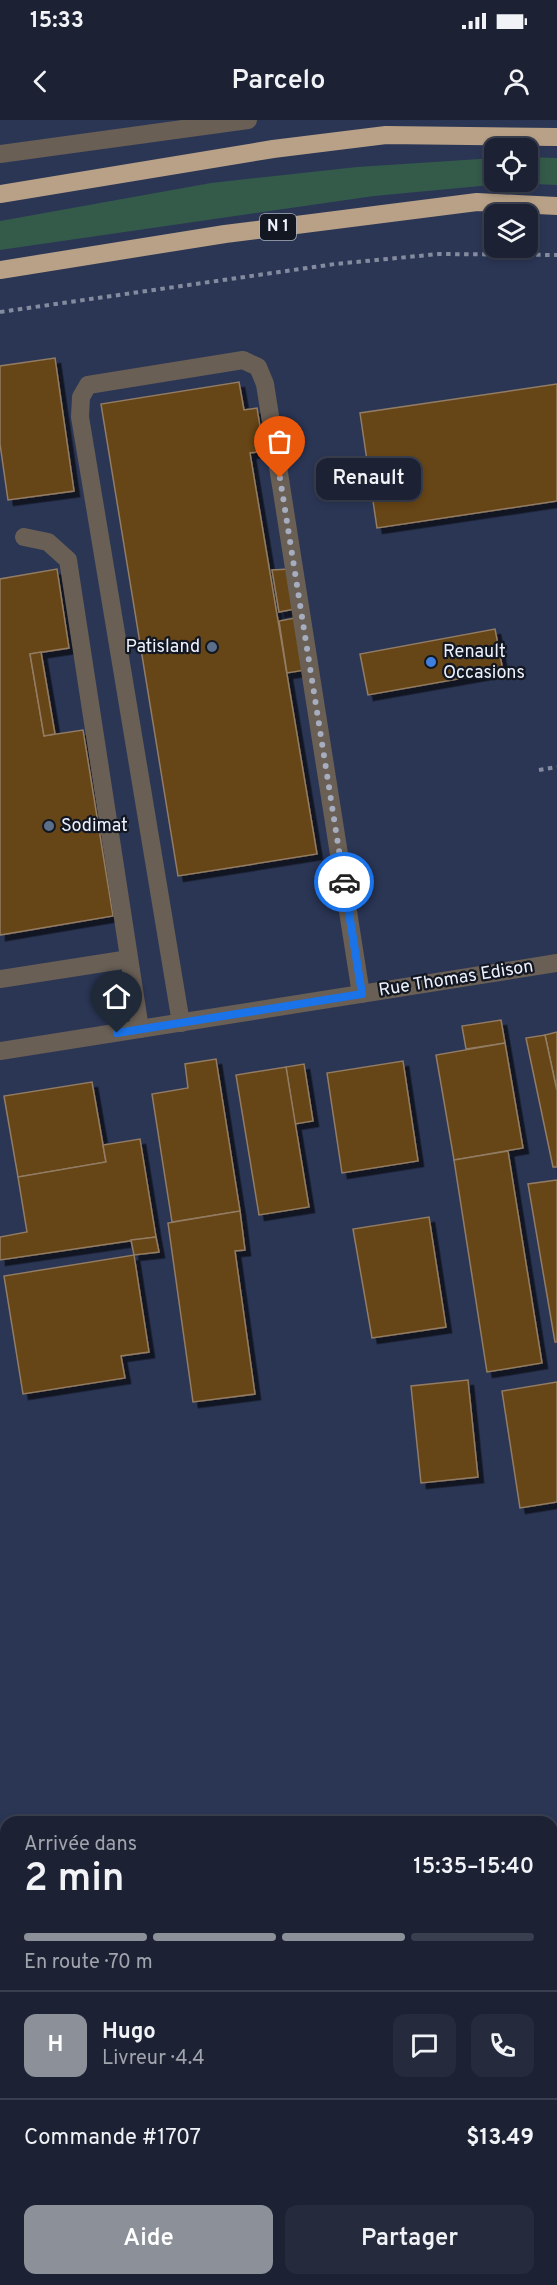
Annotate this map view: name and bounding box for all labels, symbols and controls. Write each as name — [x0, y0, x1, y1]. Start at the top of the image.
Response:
text: 15:33 — [30, 8, 84, 35]
text: Parcelo — [232, 64, 325, 98]
icon: back — [24, 65, 57, 98]
icon: person — [500, 65, 533, 98]
map controls — [484, 138, 538, 258]
button: locate — [484, 138, 538, 192]
button: layers — [484, 204, 538, 258]
road number: N 1 — [260, 214, 296, 240]
pin — [254, 416, 305, 478]
icon: bag — [263, 425, 296, 458]
callout: Renault — [316, 457, 421, 499]
text: Renault — [333, 466, 404, 492]
place label: Patisland — [125, 636, 200, 659]
marker: Patisland — [205, 640, 219, 654]
place label: Renault Occasions — [443, 641, 525, 685]
marker: Renault Occasions — [424, 655, 438, 669]
place label: Sodimat — [61, 815, 128, 838]
marker: Sodimat — [42, 819, 56, 833]
courier — [314, 852, 374, 912]
icon: car — [328, 866, 361, 899]
street label: Rue Thomas Edison — [377, 955, 535, 1003]
pin — [91, 971, 142, 1033]
icon: home — [100, 980, 133, 1013]
text: Arrivée dans — [24, 1832, 137, 1858]
text: 15:35–15:40 — [413, 1854, 534, 1881]
text: 2 min — [24, 1856, 125, 1905]
text: En route · 70 m — [24, 1950, 153, 1976]
button: chat — [393, 2014, 456, 2077]
button: phone — [471, 2014, 534, 2077]
text: Hugo — [102, 2019, 156, 2046]
text: H — [48, 2032, 63, 2059]
text: Livreur · 4.4 — [102, 2046, 205, 2072]
text: Commande #1707 — [24, 2125, 201, 2152]
text: $13.49 — [466, 2125, 534, 2152]
button: Aide — [24, 2205, 273, 2274]
button: Partager — [285, 2205, 534, 2274]

